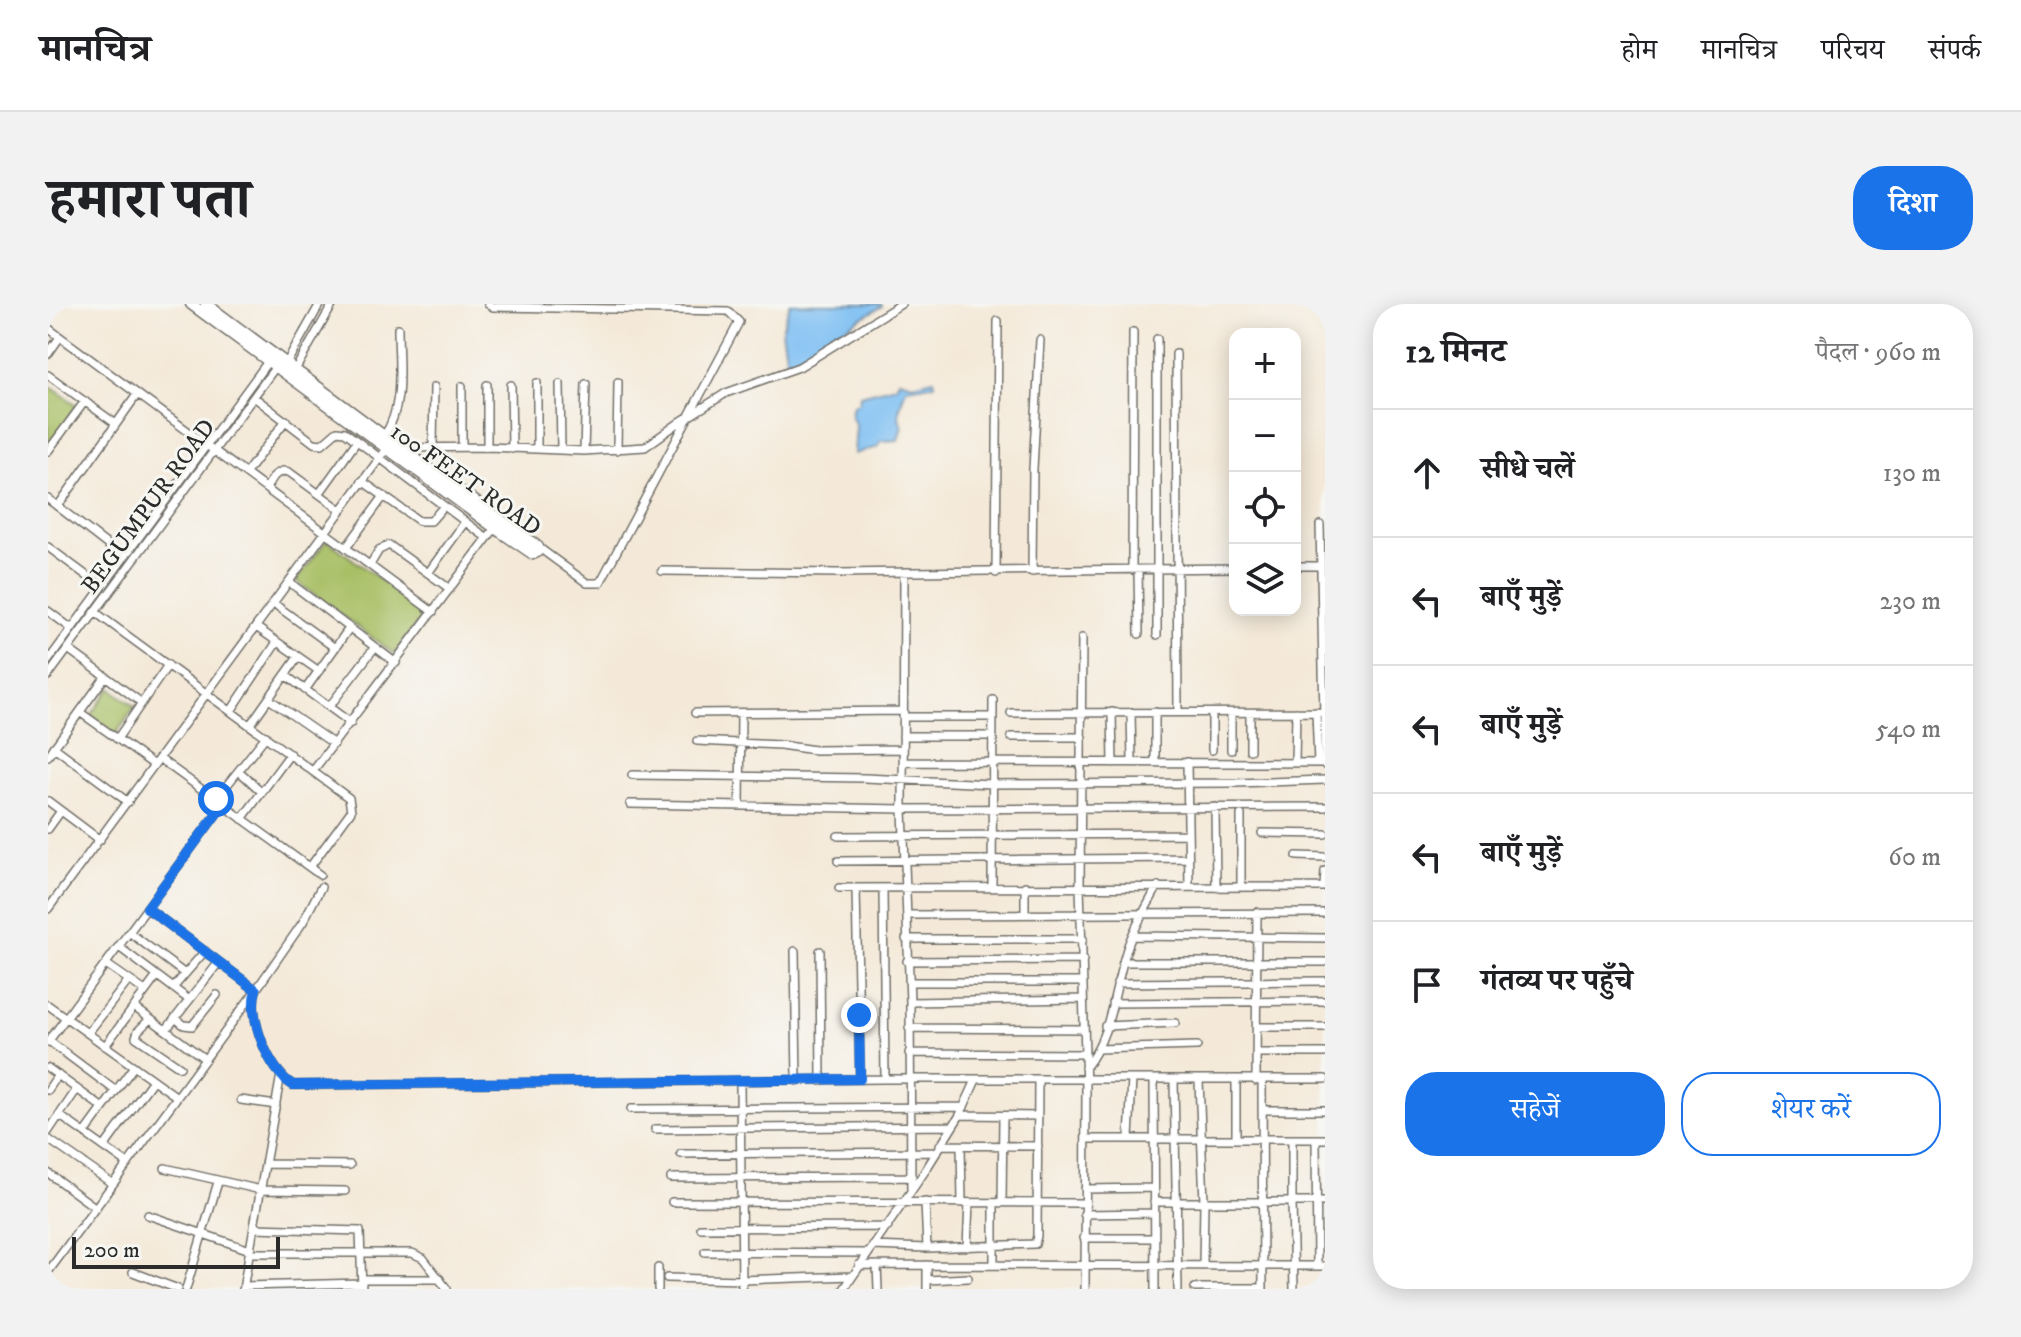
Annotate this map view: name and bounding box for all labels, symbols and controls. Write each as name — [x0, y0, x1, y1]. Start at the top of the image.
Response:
text: मानचित्र — [40, 26, 151, 74]
text: होम — [1621, 33, 1657, 68]
text: मानचित्र — [1701, 33, 1777, 68]
text: परिचय — [1821, 33, 1884, 68]
text: संपर्क — [1928, 33, 1981, 68]
text: हमारा पता — [48, 166, 251, 236]
button: दिशा — [1853, 166, 1973, 250]
map controls — [1229, 328, 1301, 616]
button: + — [1229, 328, 1301, 400]
text: 12 मिनट — [1405, 331, 1506, 373]
text: पैदल · 960 m — [1815, 336, 1941, 369]
button: − — [1229, 400, 1301, 472]
street label: BEGUMPUR ROAD — [75, 413, 222, 600]
street label: 100 FEET ROAD — [384, 417, 547, 543]
icon: ahead — [1405, 451, 1449, 495]
text: सीधे चलें — [1481, 451, 1574, 488]
text: 130 m — [1883, 457, 1941, 490]
button: locate — [1229, 472, 1301, 544]
button: layers — [1229, 544, 1301, 616]
icon: left — [1405, 579, 1449, 623]
text: बाएँ मुड़ें — [1481, 579, 1562, 616]
text: 230 m — [1879, 585, 1941, 618]
icon: left — [1405, 707, 1449, 751]
text: बाएँ मुड़ें — [1481, 707, 1562, 744]
text: 540 m — [1875, 713, 1941, 746]
route start — [198, 781, 234, 817]
icon: left — [1405, 835, 1449, 879]
text: बाएँ मुड़ें — [1481, 835, 1562, 872]
text: 60 m — [1888, 841, 1941, 874]
icon: arrive — [1405, 963, 1449, 1007]
text: गंतव्य पर पहुँचे — [1481, 963, 1633, 1000]
route end — [841, 997, 877, 1033]
button: सहेजें — [1405, 1072, 1665, 1156]
button: शेयर करें — [1681, 1072, 1941, 1156]
scale bar — [72, 1233, 280, 1269]
text: 200 m — [84, 1237, 140, 1264]

